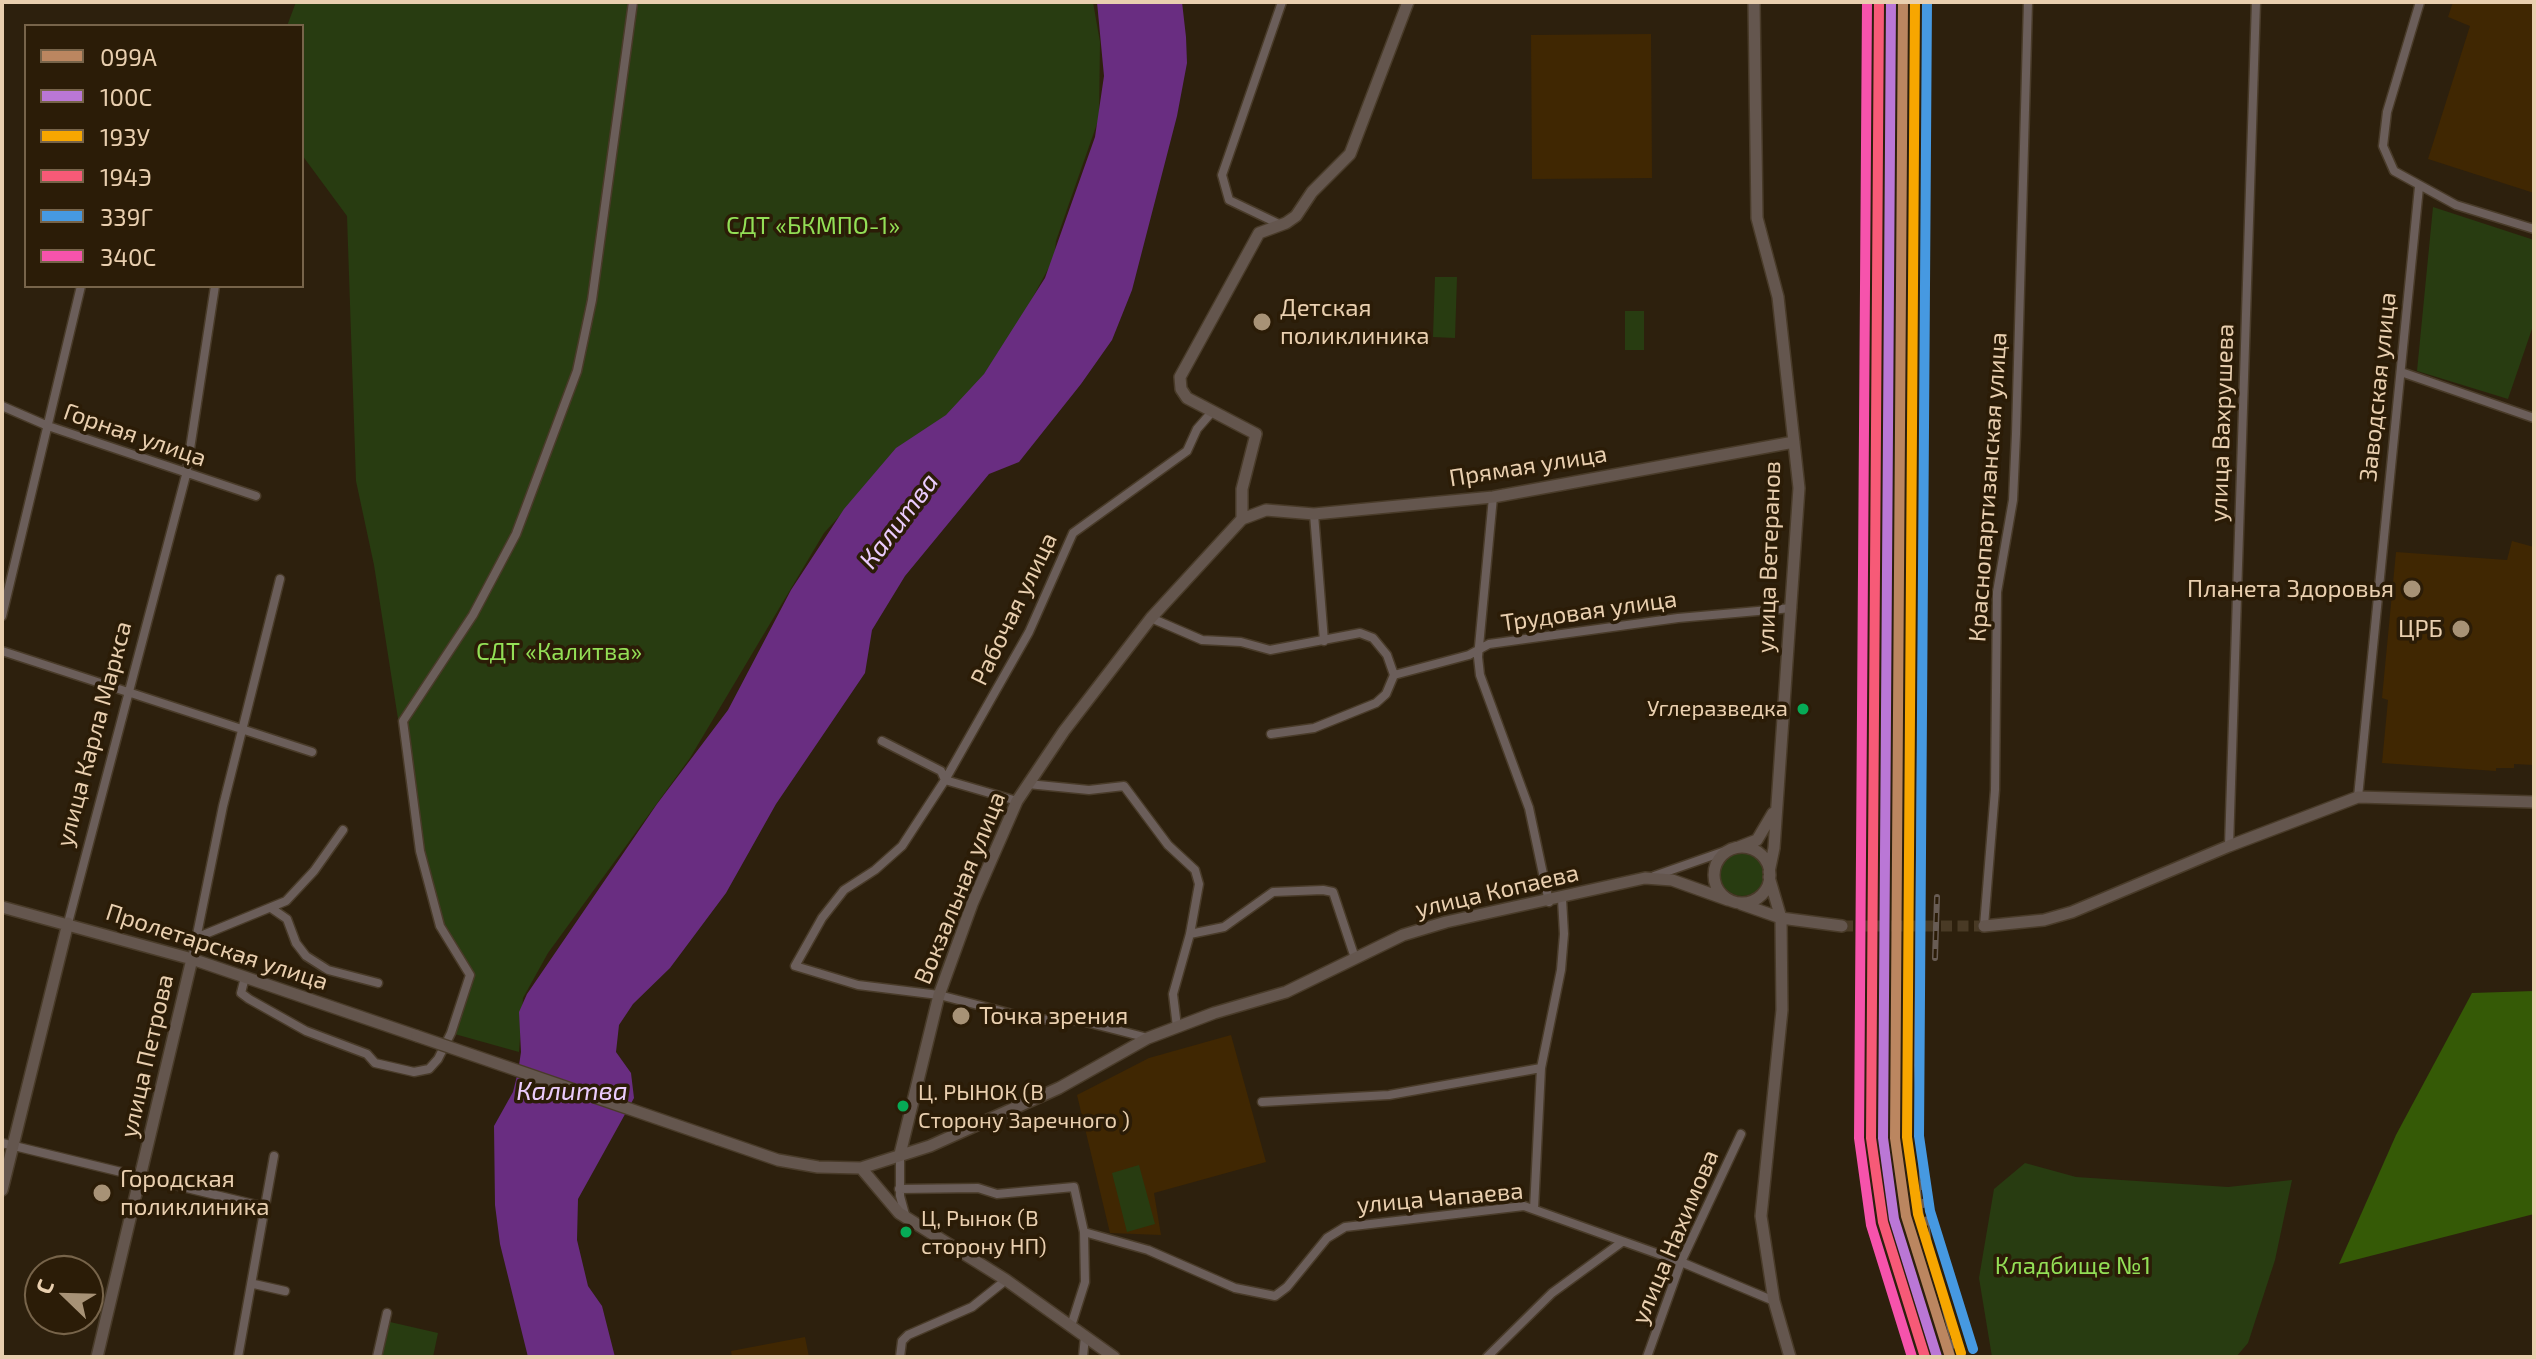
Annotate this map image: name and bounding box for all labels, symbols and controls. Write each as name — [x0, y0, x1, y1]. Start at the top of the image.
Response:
legend — [24, 24, 304, 288]
text: 099А — [100, 42, 157, 71]
text: 100C — [100, 82, 152, 111]
text: 193У — [100, 122, 150, 151]
text: 194Э — [100, 162, 152, 191]
text: 339Г — [100, 202, 153, 231]
park label: СДТ «БКМПО-1» — [726, 212, 900, 240]
text: 340С — [100, 242, 156, 271]
street label: Заводская улица — [2354, 291, 2402, 483]
place label: Детская поликлиника — [1280, 294, 1429, 350]
marker: Детская поликлиника — [1251, 311, 1273, 333]
street label: улица Вахрушева — [2204, 323, 2240, 523]
street label: Краснопартизанская улица — [1963, 331, 2013, 643]
street label: Горная улица — [60, 397, 210, 473]
street label: Прямая улица — [1447, 439, 1609, 493]
street label: улица Ветеранов — [1751, 460, 1787, 654]
water label: Калитва — [853, 467, 945, 575]
street label: Рабочая улица — [965, 528, 1063, 690]
place label: Планета Здоровья — [2187, 575, 2394, 603]
marker: Планета Здоровья — [2401, 578, 2423, 600]
street label: Трудовая улица — [1499, 584, 1679, 638]
place label: ЦРБ — [2398, 615, 2443, 643]
street label: улица Карла Маркса — [50, 618, 138, 850]
marker: ЦРБ — [2450, 618, 2472, 640]
park label: СДТ «Калитва» — [476, 638, 642, 666]
place label: Углеразведка — [1647, 696, 1788, 722]
marker: Углеразведка — [1795, 701, 1811, 717]
street label: Вокзальная улица — [908, 788, 1012, 988]
street label: улица Копаева — [1412, 858, 1582, 924]
street label: Пролетарская улица — [102, 897, 332, 997]
street label: улица Петрова — [114, 971, 180, 1141]
place label: Точка зрения — [979, 1002, 1128, 1030]
marker: Точка зрения — [950, 1005, 972, 1027]
water label: Калитва — [516, 1075, 628, 1107]
place label: Ц. РЫНОК (В Сторону Заречного ) — [918, 1080, 1130, 1132]
marker: Ц. РЫНОК (В Сторону Заречного ) — [895, 1098, 911, 1114]
street label: улица Нахимова — [1625, 1145, 1725, 1329]
place label: Городская поликлиника — [120, 1165, 269, 1221]
street label: улица Чапаева — [1355, 1176, 1525, 1220]
marker: Городская поликлиника — [91, 1182, 113, 1204]
place label: Ц, Рынок (В сторону НП) — [921, 1206, 1047, 1258]
marker: Ц, Рынок (В сторону НП) — [898, 1224, 914, 1240]
park label: Кладбище №1 — [1995, 1252, 2151, 1280]
north arrow — [24, 1255, 104, 1335]
text: С — [29, 1275, 58, 1297]

